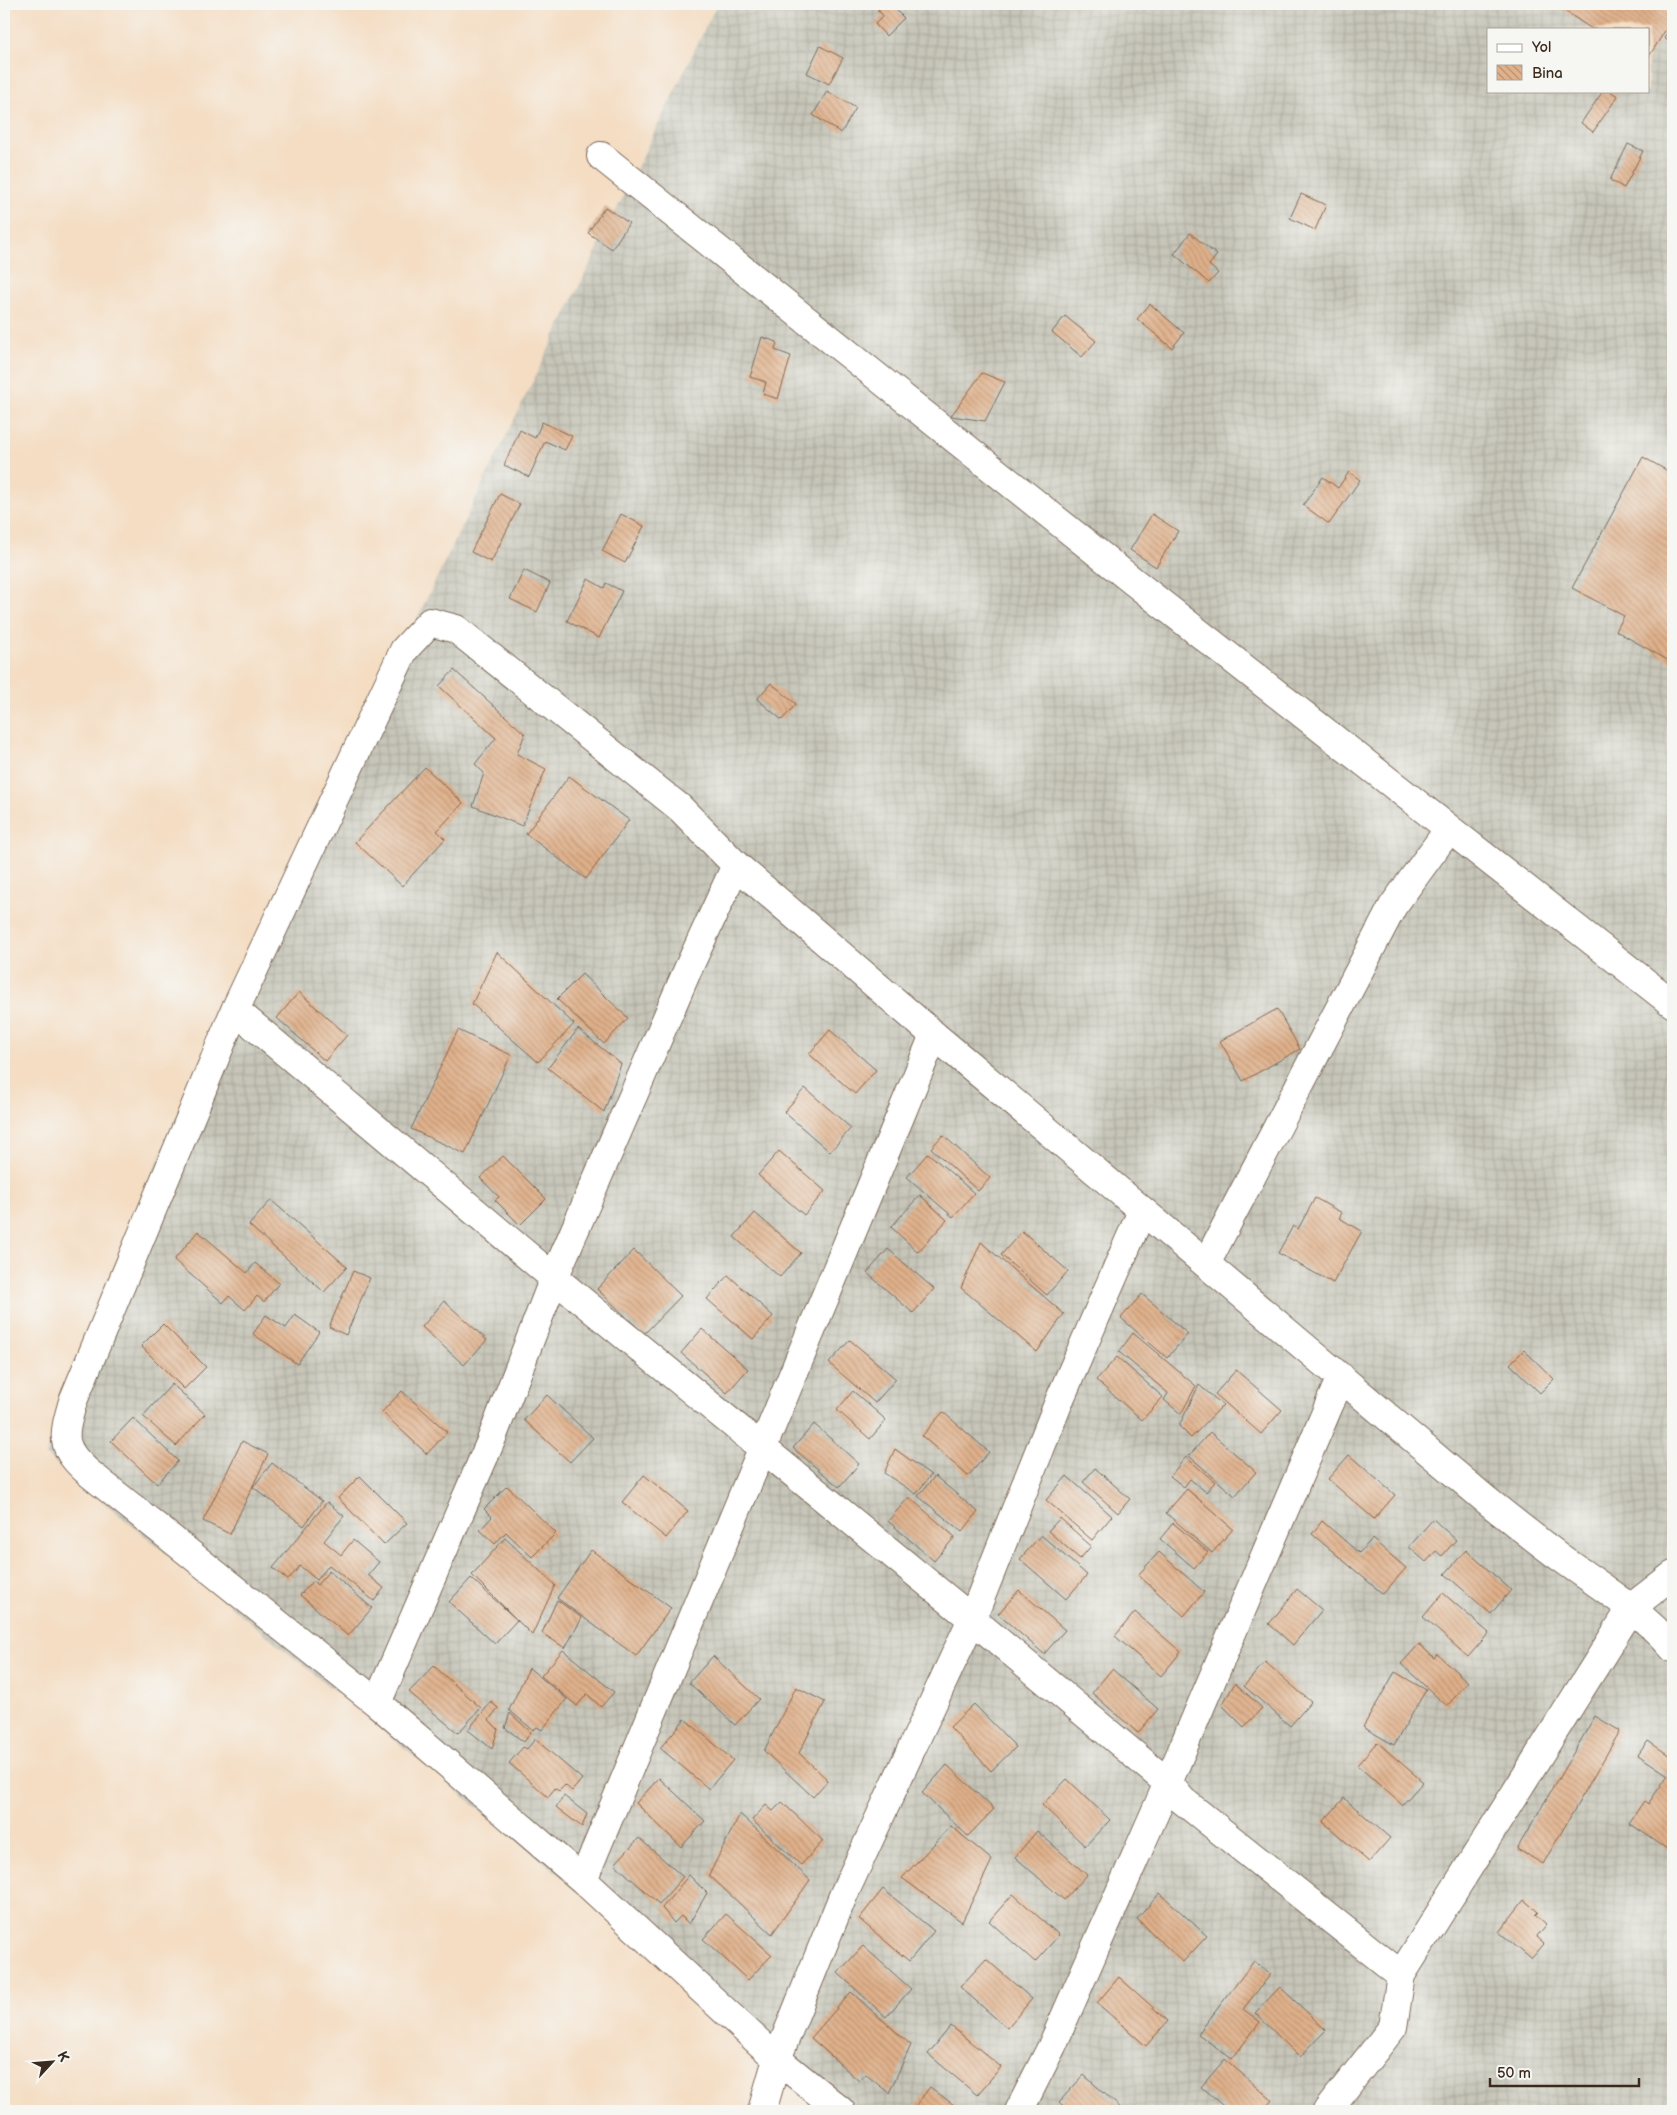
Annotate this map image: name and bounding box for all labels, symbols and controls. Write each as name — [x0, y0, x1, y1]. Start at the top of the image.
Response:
legend — [1487, 28, 1650, 92]
text: Yol — [1531, 38, 1551, 57]
text: Bina — [1532, 64, 1563, 83]
north arrow — [28, 2038, 78, 2088]
text: K — [54, 2049, 73, 2065]
scale bar — [1490, 2055, 1638, 2087]
text: 50 m — [1497, 2064, 1531, 2083]

